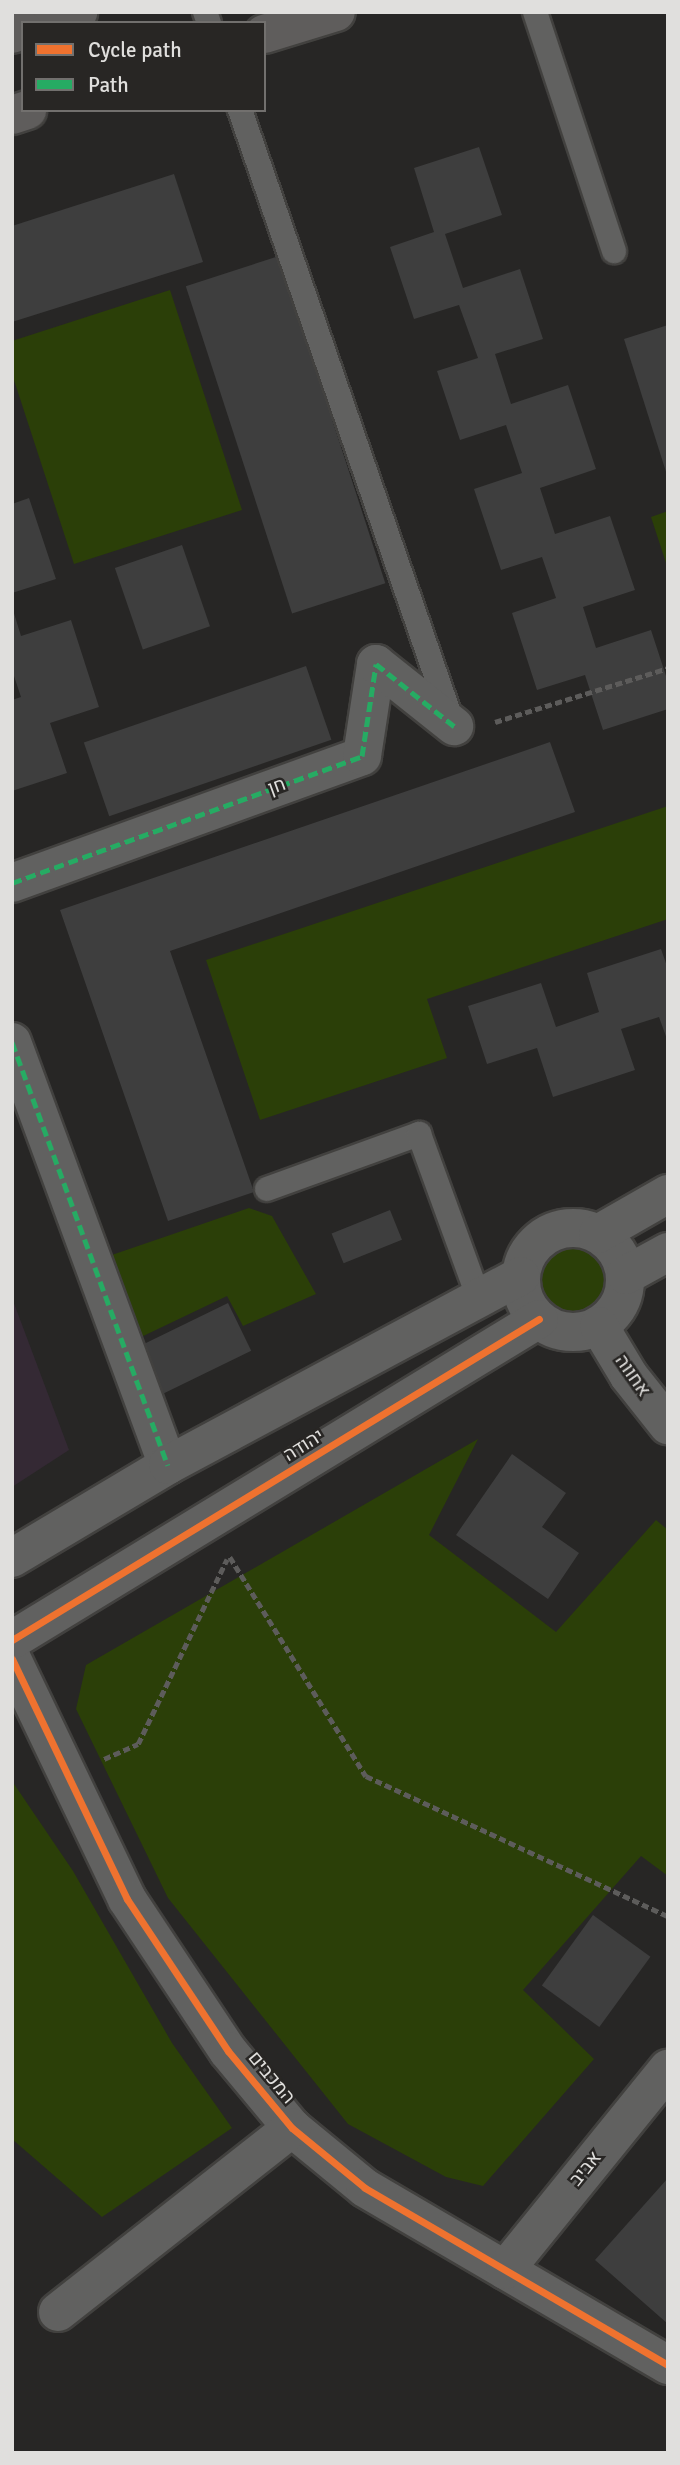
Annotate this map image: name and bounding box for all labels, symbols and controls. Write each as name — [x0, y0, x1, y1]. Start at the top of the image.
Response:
legend — [21, 21, 266, 112]
text: Cycle path — [88, 37, 182, 63]
text: Path — [88, 72, 129, 98]
street label: חן — [265, 773, 289, 801]
street label: אחווה — [609, 1351, 655, 1401]
street label: יהודה — [279, 1425, 329, 1467]
street label: המכבים — [243, 2047, 299, 2109]
street label: אביב — [565, 2147, 607, 2191]

